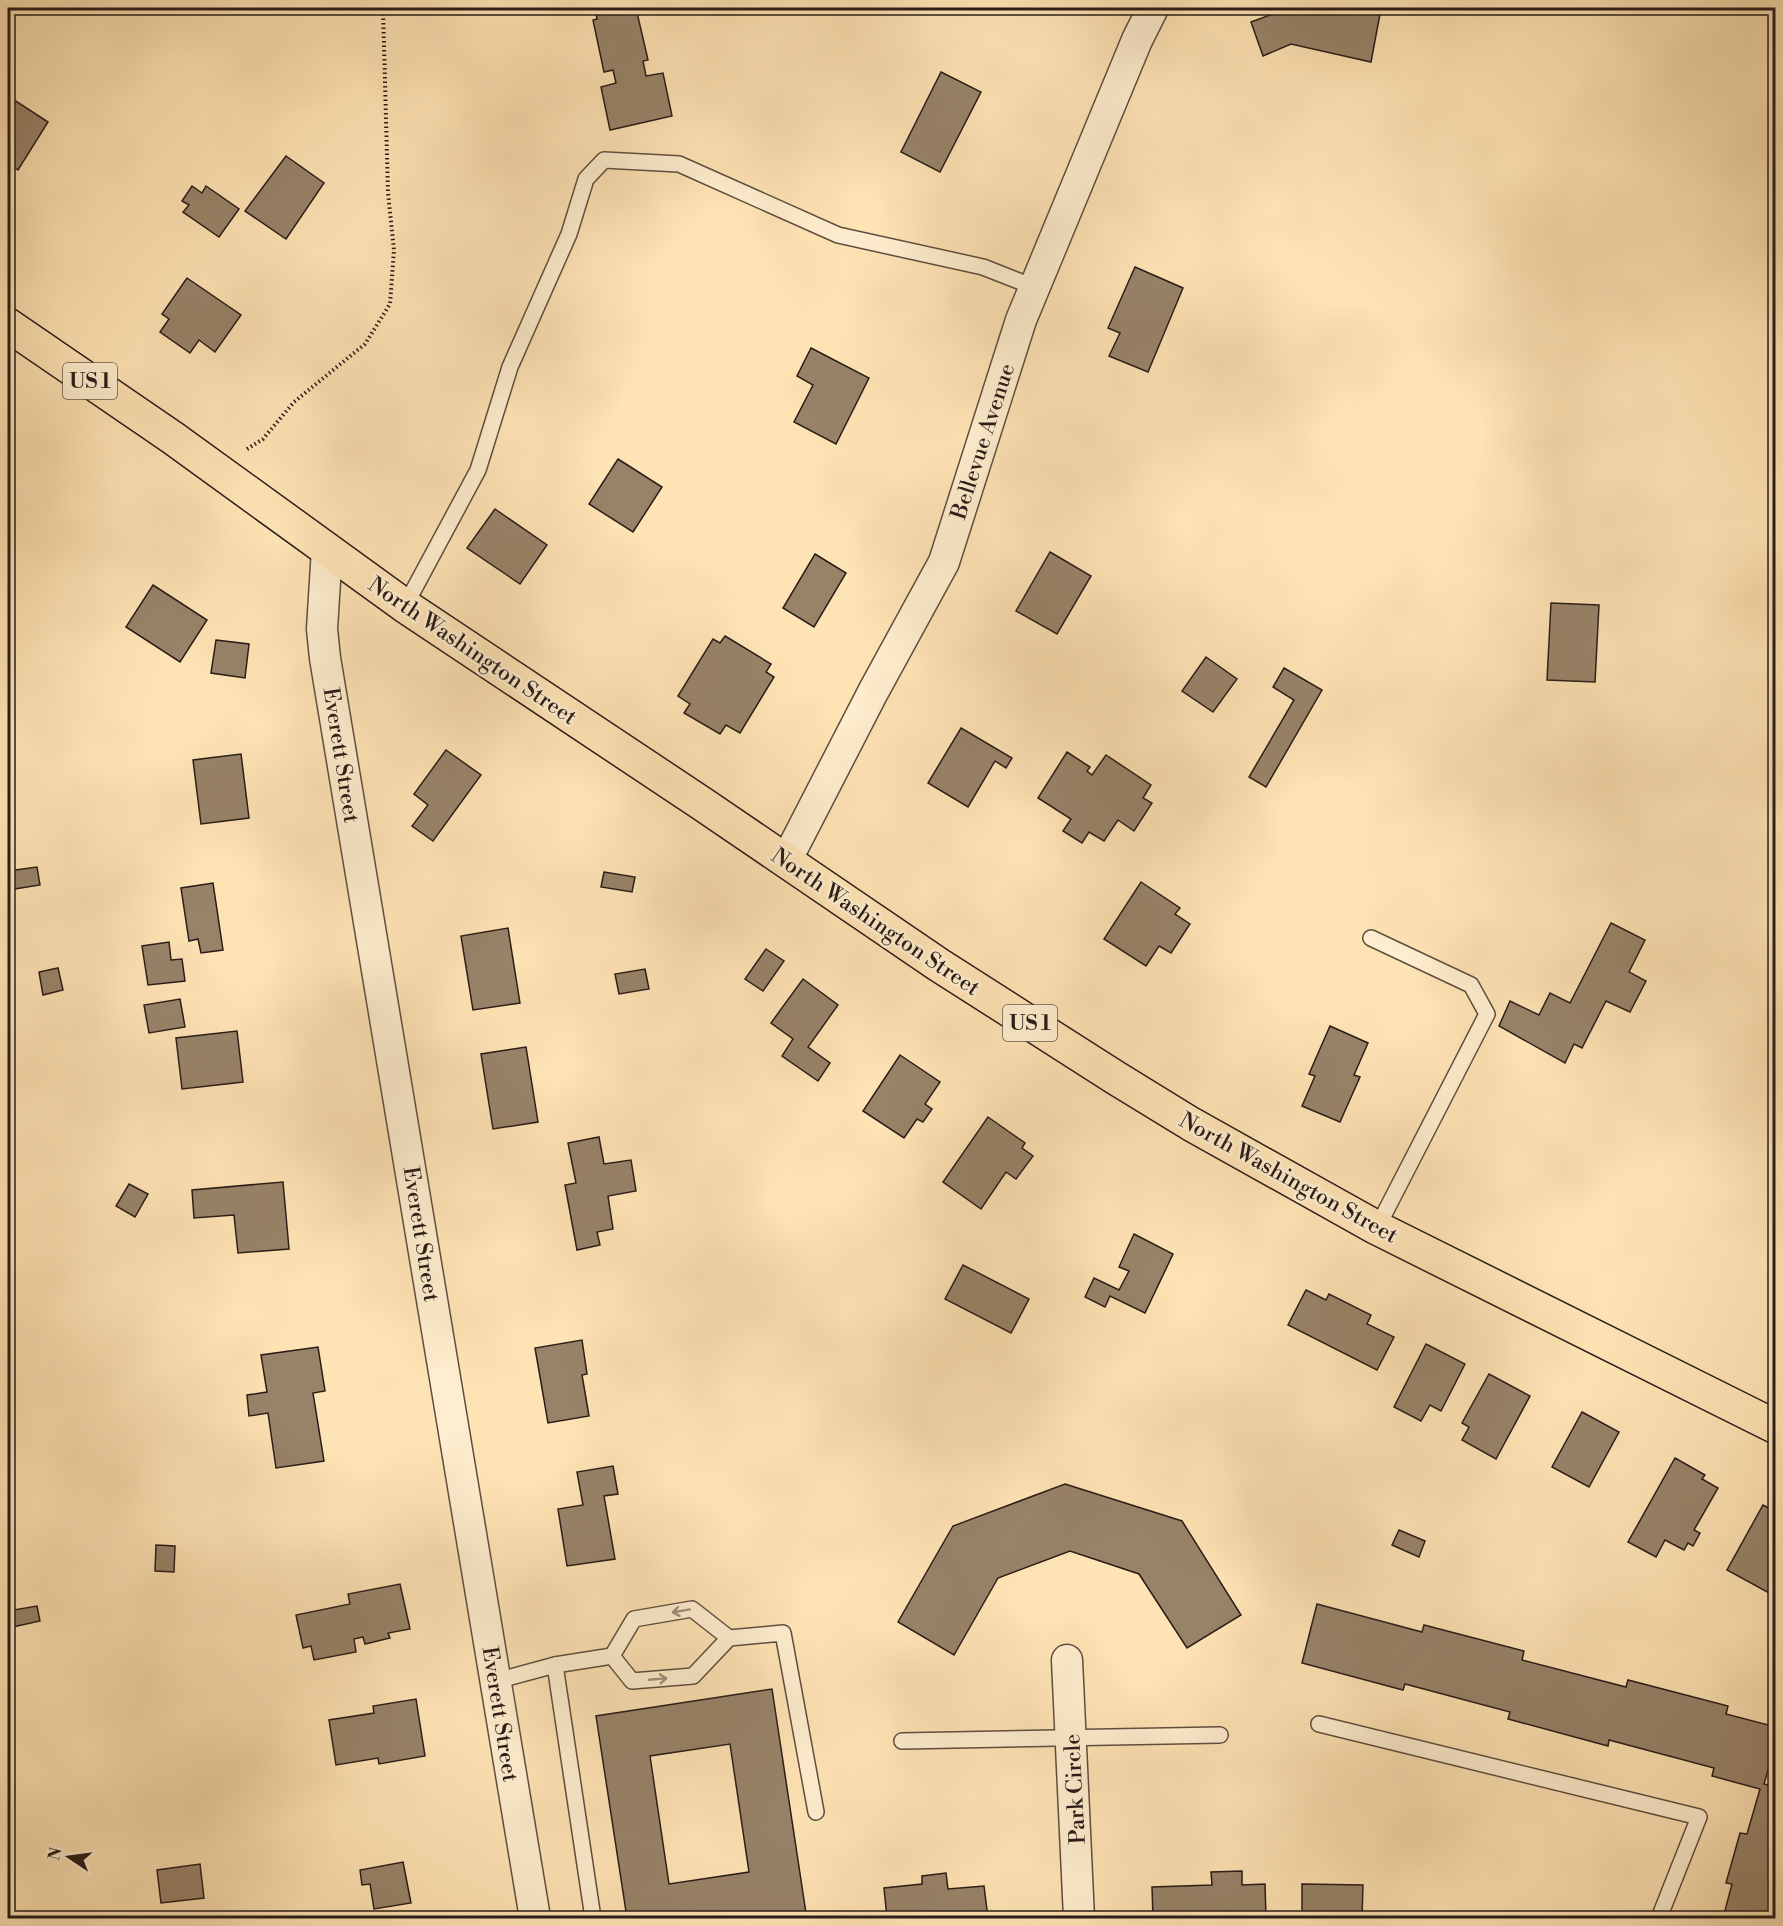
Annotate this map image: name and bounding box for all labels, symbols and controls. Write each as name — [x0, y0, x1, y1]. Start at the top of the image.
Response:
street label: Bellevue Avenue — [945, 360, 1021, 524]
road number: US 1 — [63, 363, 117, 399]
street label: North Washington Street — [363, 571, 582, 731]
street label: Everett Street — [317, 686, 365, 825]
street label: North Washington Street — [766, 842, 985, 1002]
road number: US 1 — [1003, 1005, 1057, 1041]
street label: North Washington Street — [1174, 1107, 1402, 1250]
street label: Everett Street — [397, 1165, 445, 1304]
one-way arrow — [672, 1605, 691, 1616]
street label: Everett Street — [476, 1645, 524, 1784]
one-way arrow — [648, 1673, 668, 1684]
street label: Park Circle — [1059, 1733, 1092, 1845]
north arrow — [39, 1827, 99, 1887]
text: N — [44, 1845, 67, 1862]

